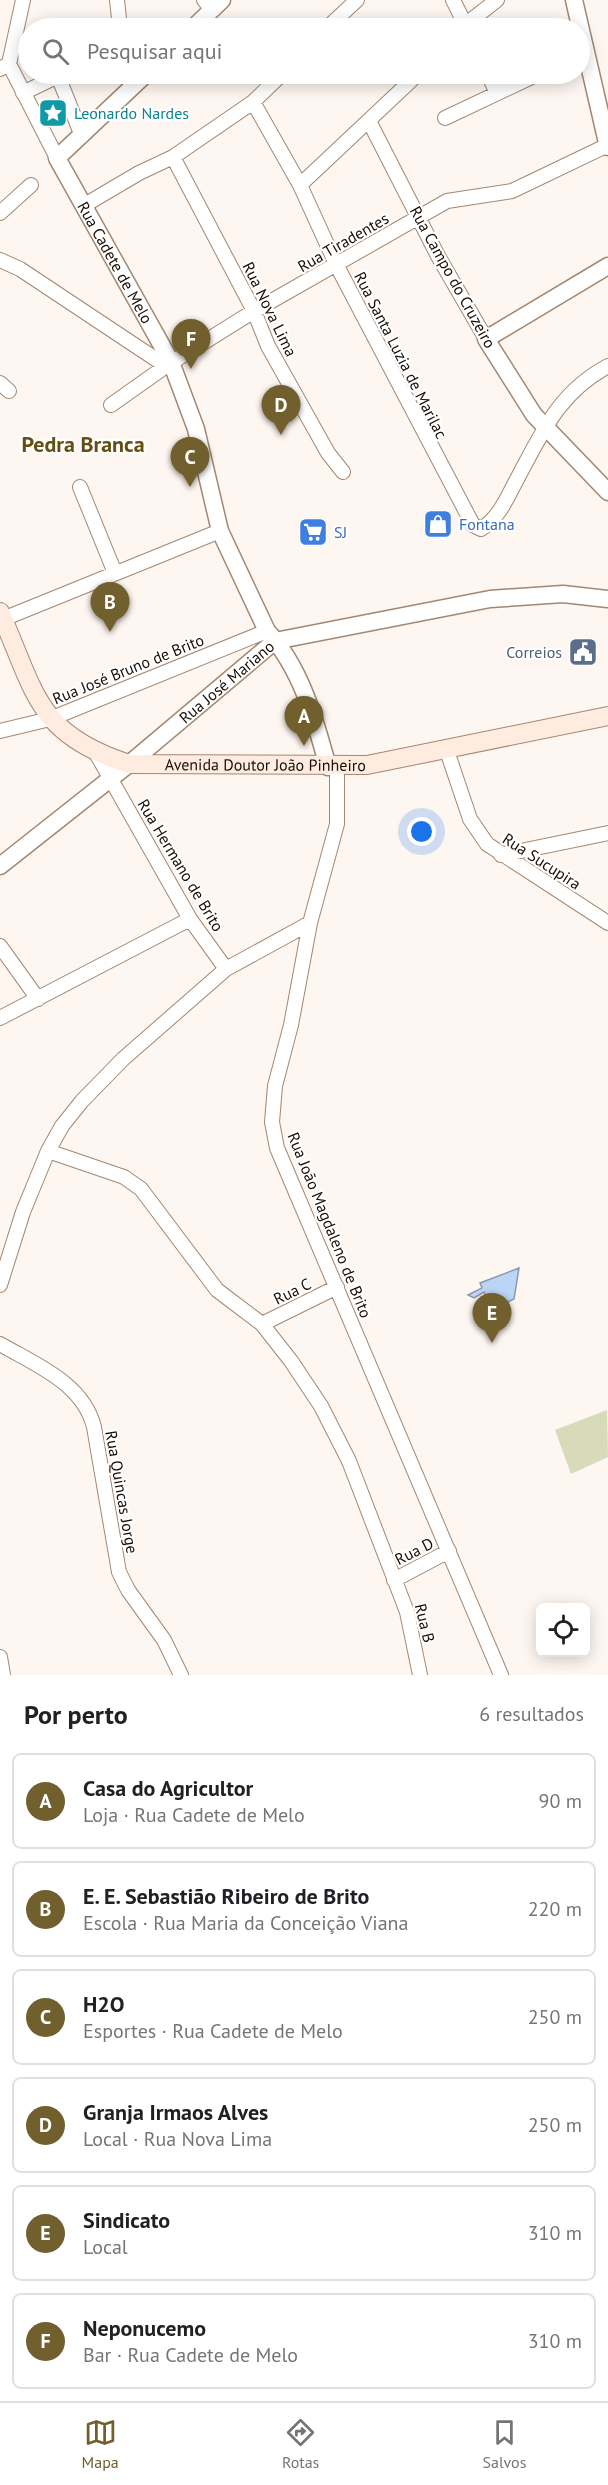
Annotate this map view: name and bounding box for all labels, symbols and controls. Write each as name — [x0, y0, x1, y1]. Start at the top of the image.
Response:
search box — [18, 18, 590, 84]
icon: search — [39, 35, 72, 68]
text: Pesquisar aqui — [87, 37, 223, 65]
place icon: Leonardo Nardes — [37, 97, 69, 129]
place label: Leonardo Nardes — [74, 103, 189, 123]
street label: Rua Cadete de Melo — [73, 198, 157, 327]
street label: Rua Campo do Cruzeiro — [406, 203, 500, 351]
street label: Rua Tiradentes — [294, 208, 392, 276]
street label: Rua Nova Lima — [238, 258, 302, 360]
street label: Rua Santa Luzia de Marilac — [350, 268, 452, 442]
pin: F — [172, 320, 210, 369]
pin: D — [262, 386, 300, 435]
district label: Pedra Branca — [21, 430, 145, 458]
pin: C — [170, 438, 210, 487]
shop icon: Fontana — [422, 508, 454, 540]
place label: Fontana — [459, 514, 515, 534]
supermarket icon: SJ — [297, 516, 329, 548]
place label: SJ — [334, 522, 347, 542]
pin: B — [90, 582, 130, 632]
street label: Rua José Bruno de Brito — [49, 629, 207, 709]
street label: Rua José Mariano — [175, 636, 278, 728]
public building icon: Correios — [567, 636, 599, 668]
place label: Correios — [506, 642, 562, 662]
pin: A — [284, 696, 324, 746]
street label: Avenida Doutor João Pinheiro — [165, 754, 366, 775]
street label: Rua Hermano de Brito — [134, 795, 228, 935]
your location — [407, 817, 436, 846]
street label: Rua Sucupira — [499, 828, 585, 894]
street label: Rua João Magdaleno de Brito — [284, 1129, 376, 1321]
street label: Rua C — [270, 1273, 314, 1309]
pin: E — [472, 1294, 512, 1343]
street label: Rua Quincas Jorge — [101, 1429, 143, 1555]
street label: Rua D — [391, 1533, 437, 1569]
street label: Rua B — [411, 1601, 439, 1645]
map controls — [536, 1603, 590, 1657]
button: locate — [536, 1603, 590, 1657]
text: Por perto — [24, 1698, 128, 1731]
text: 6 resultados — [479, 1701, 584, 1727]
text: Casa do Agricultor — [83, 1774, 253, 1802]
text: A — [39, 1788, 52, 1814]
text: 90 m — [539, 1788, 582, 1814]
text: Loja · Rua Cadete de Melo — [83, 1802, 305, 1828]
text: E. E. Sebastião Ribeiro de Brito — [83, 1882, 369, 1910]
text: B — [40, 1896, 51, 1922]
text: 220 m — [528, 1896, 582, 1922]
text: Escola · Rua Maria da Conceição Viana — [83, 1910, 408, 1936]
text: H2O — [83, 1990, 125, 2018]
text: C — [40, 2004, 51, 2030]
text: 250 m — [528, 2004, 582, 2030]
text: Esportes · Rua Cadete de Melo — [83, 2018, 343, 2044]
text: Granja Irmaos Alves — [83, 2098, 268, 2126]
text: D — [39, 2112, 52, 2138]
text: 250 m — [528, 2112, 582, 2138]
text: Local · Rua Nova Lima — [83, 2126, 272, 2152]
text: Sindicato — [83, 2206, 170, 2234]
text: E — [40, 2220, 51, 2246]
text: 310 m — [528, 2220, 582, 2246]
text: Local — [83, 2234, 128, 2260]
text: Neponucemo — [83, 2314, 206, 2342]
text: F — [40, 2328, 51, 2354]
text: 310 m — [528, 2328, 582, 2354]
text: Bar · Rua Cadete de Melo — [83, 2342, 298, 2368]
tab: Mapa — [82, 2416, 119, 2472]
tab: Rotas — [282, 2416, 319, 2472]
tab: Salvos — [482, 2416, 526, 2472]

